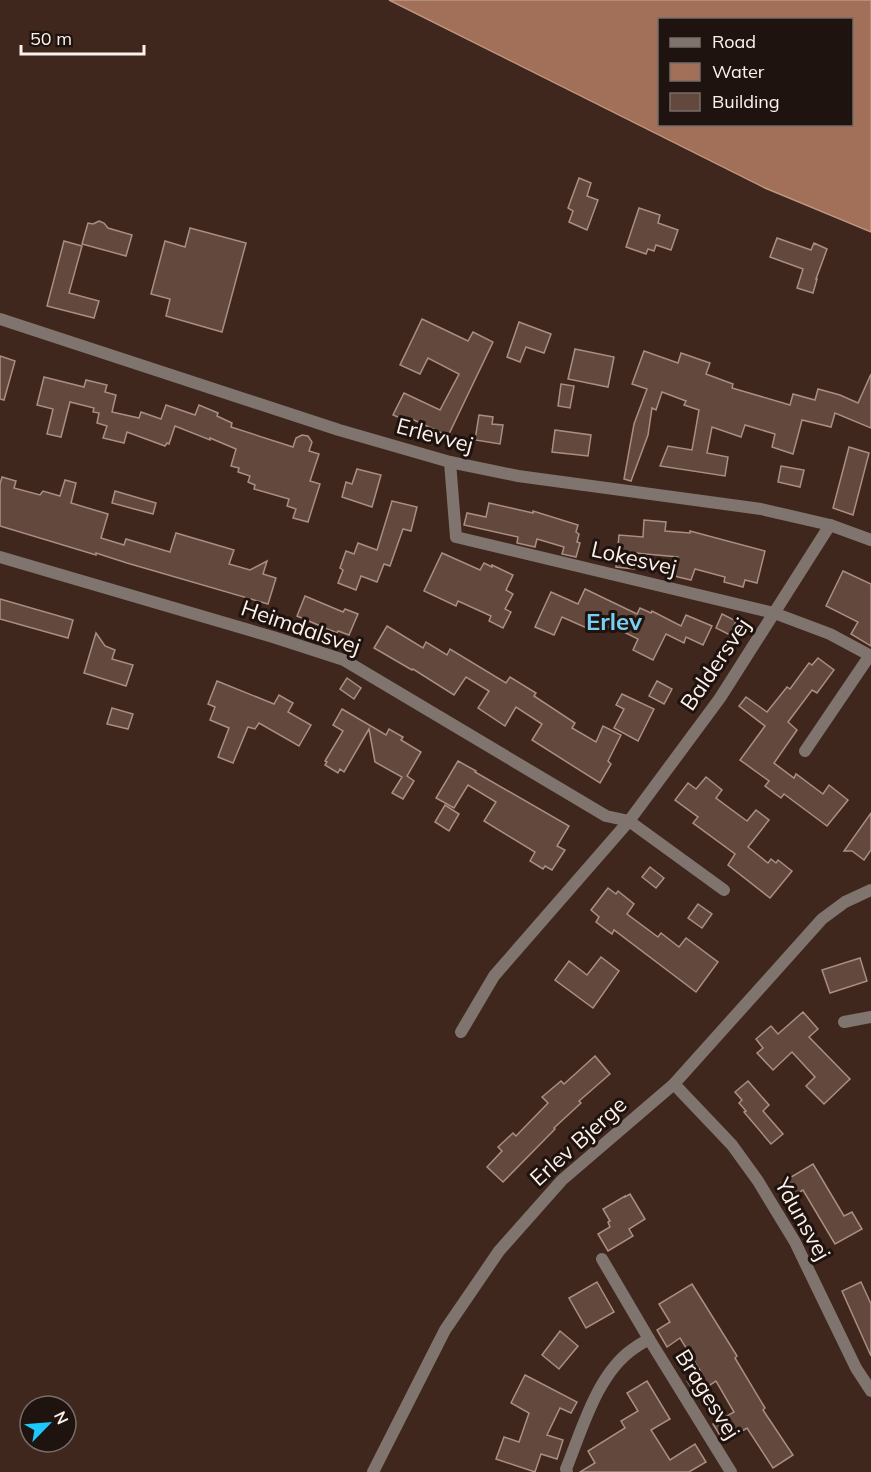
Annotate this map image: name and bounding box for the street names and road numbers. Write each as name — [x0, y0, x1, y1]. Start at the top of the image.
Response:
street label: Erlevvej — [393, 411, 477, 459]
street label: Lokesvej — [589, 535, 679, 581]
street label: Heimdalsvej — [238, 594, 364, 660]
street label: Baldersvej — [674, 612, 756, 716]
street label: Erlev Bjerge — [524, 1090, 632, 1192]
street label: Ydunsvej — [768, 1172, 837, 1265]
street label: Bragesvej — [669, 1344, 747, 1444]

